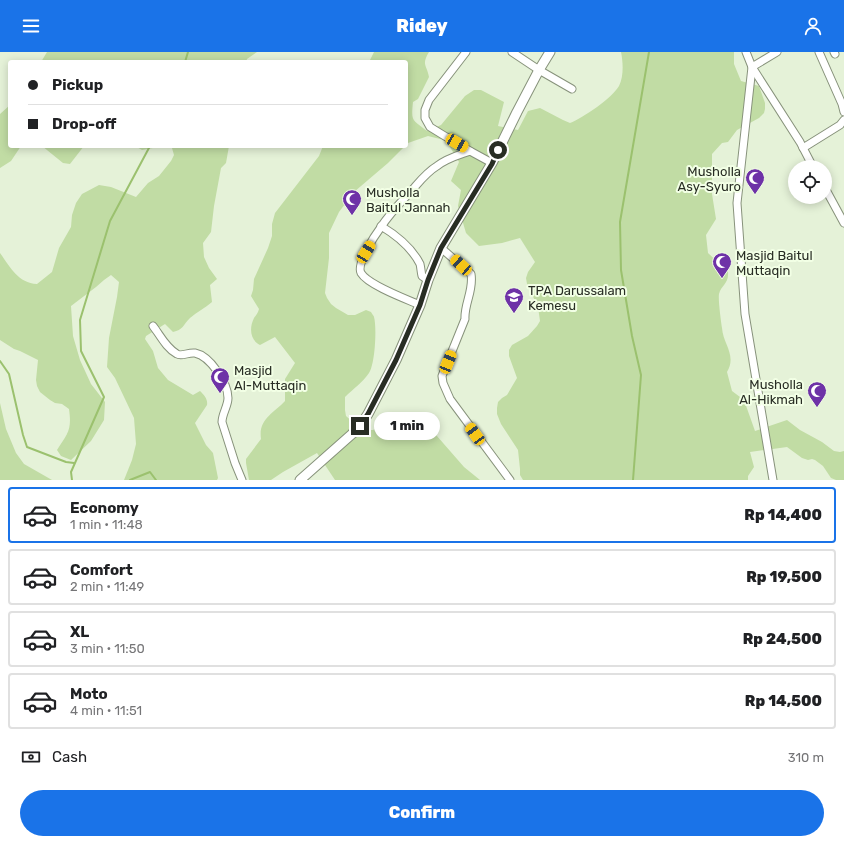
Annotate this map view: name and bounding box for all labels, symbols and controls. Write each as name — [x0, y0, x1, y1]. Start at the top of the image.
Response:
icon: menu — [20, 15, 42, 37]
text: Ridey — [396, 15, 448, 37]
icon: person — [802, 15, 824, 37]
text: Pickup — [52, 76, 103, 94]
text: Drop-off — [52, 115, 116, 133]
car — [444, 132, 470, 154]
route start — [489, 141, 507, 159]
map controls — [788, 160, 832, 204]
button: locate — [788, 160, 832, 204]
place label: Musholla Asy-Syuro — [678, 164, 741, 194]
mosque icon: Musholla Asy-Syuro — [744, 167, 766, 195]
place label: Musholla Baitul Jannah — [366, 185, 450, 215]
mosque icon: Musholla Baitul Jannah — [341, 188, 363, 216]
car — [355, 239, 377, 265]
place label: Masjid Baitul Muttaqin — [736, 248, 813, 278]
mosque icon: Masjid Baitul Muttaqin — [711, 251, 733, 279]
car — [448, 253, 474, 277]
place label: TPA Darussalam Kemesu — [528, 283, 626, 313]
school or university icon: TPA Darussalam Kemesu — [503, 286, 525, 314]
car — [438, 349, 458, 375]
place label: Masjid Al-Muttaqin — [234, 363, 306, 393]
mosque icon: Masjid Al-Muttaqin — [209, 366, 231, 394]
place label: Musholla Al-Hikmah — [739, 377, 803, 407]
mosque icon: Musholla Al-Hikmah — [806, 380, 828, 408]
callout: 1 min — [374, 412, 440, 440]
route end — [351, 417, 369, 435]
text: 1 min — [390, 418, 424, 433]
car — [463, 421, 487, 447]
icon: car — [22, 497, 58, 533]
text: Economy — [70, 499, 139, 517]
text: Rp 14,400 — [744, 506, 822, 524]
text: 1 min · 11:48 — [70, 517, 143, 532]
icon: car — [22, 559, 58, 595]
text: Comfort — [70, 561, 133, 579]
text: Rp 19,500 — [746, 568, 822, 586]
text: 2 min · 11:49 — [70, 579, 144, 594]
icon: car — [22, 621, 58, 657]
text: XL — [70, 623, 89, 641]
text: Rp 24,500 — [743, 630, 822, 648]
text: 3 min · 11:50 — [70, 641, 145, 656]
icon: car — [22, 683, 58, 719]
text: Moto — [70, 685, 108, 703]
text: Rp 14,500 — [745, 692, 822, 710]
text: 4 min · 11:51 — [70, 703, 142, 718]
icon: cash — [20, 746, 42, 768]
text: Cash — [52, 748, 87, 766]
text: 310 m — [788, 750, 824, 765]
button: Confirm — [20, 790, 824, 836]

